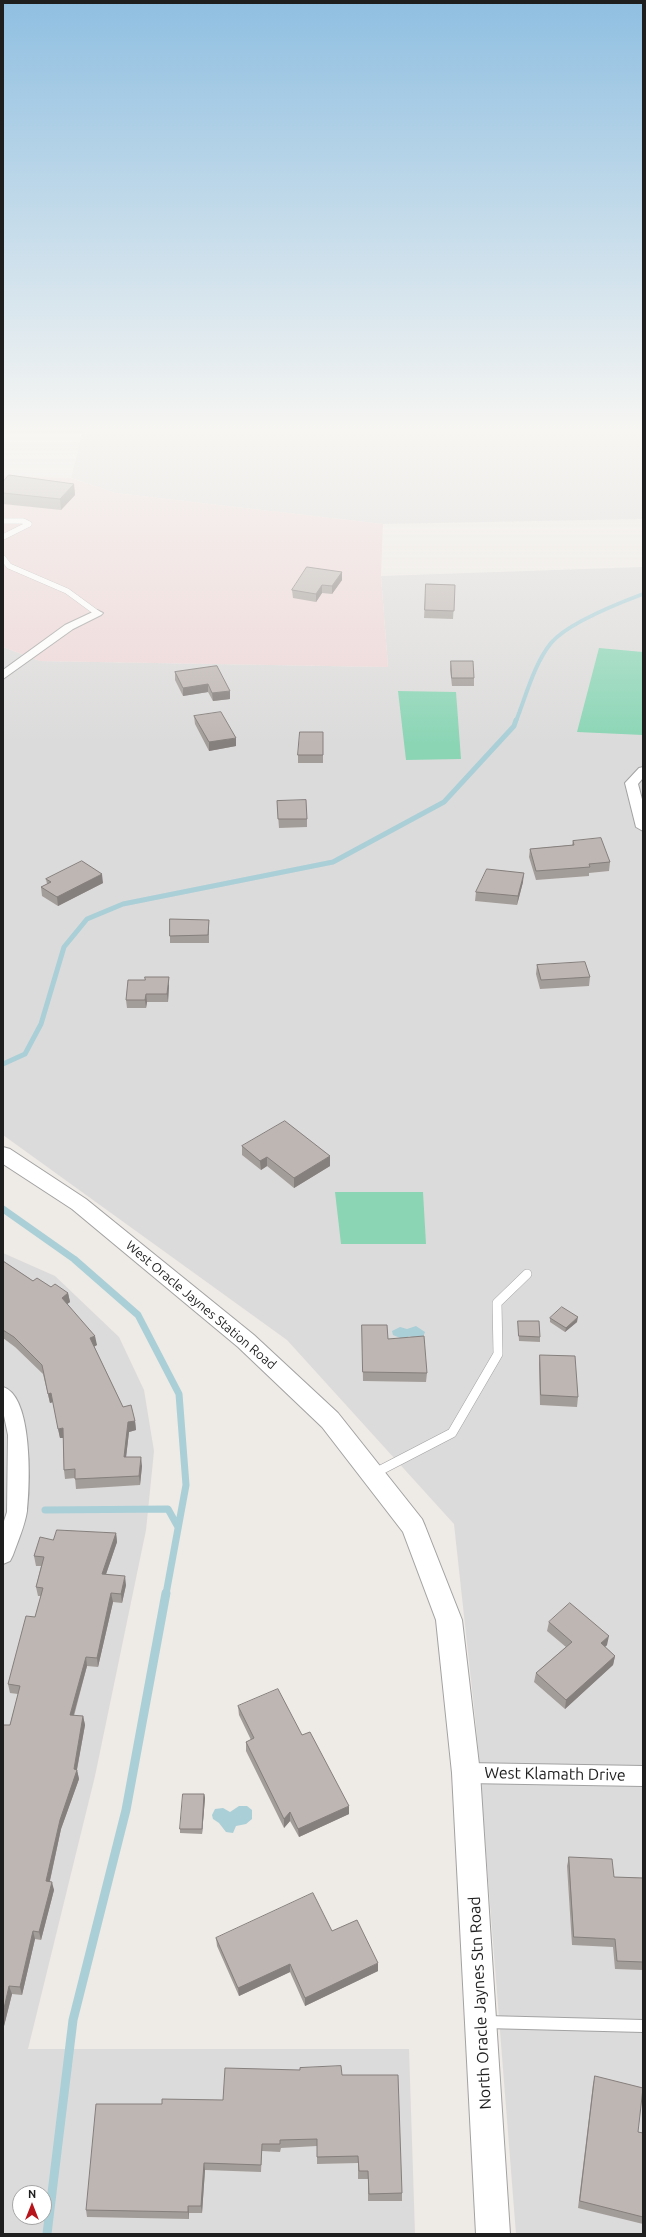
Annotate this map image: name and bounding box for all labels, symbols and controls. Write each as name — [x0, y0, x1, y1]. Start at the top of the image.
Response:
street label: West Oracle Jaynes Station Road — [123, 1238, 279, 1372]
street label: West Klamath Drive — [484, 1763, 626, 1785]
street label: North Oracle Jaynes Stn Road — [465, 1896, 495, 2110]
north arrow — [12, 2185, 52, 2225]
text: N — [28, 2188, 36, 2200]

